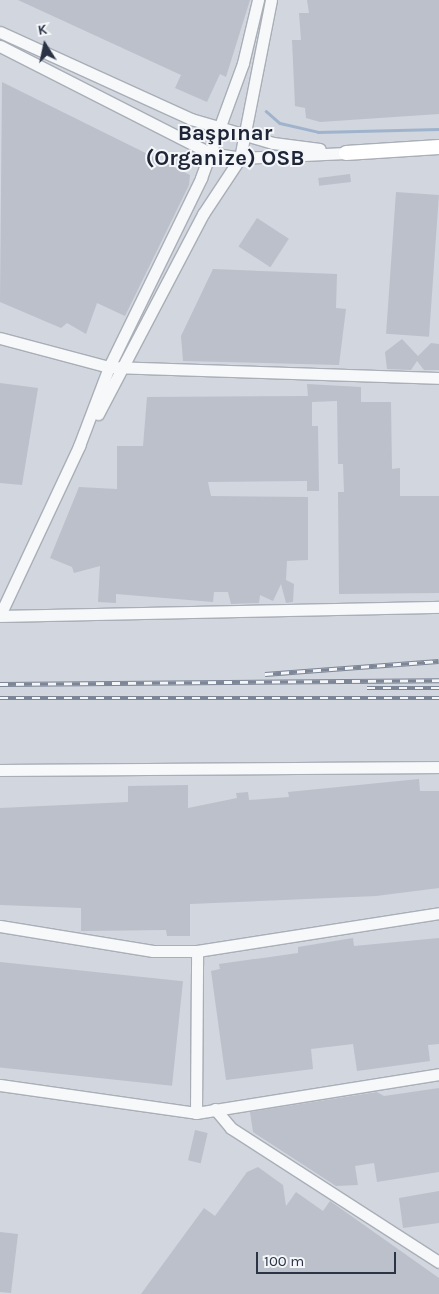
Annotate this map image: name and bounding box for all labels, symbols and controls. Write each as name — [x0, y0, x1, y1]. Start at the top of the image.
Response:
north arrow — [20, 20, 70, 70]
text: K — [36, 21, 48, 39]
district label: Başpınar (Organize) OSB — [145, 120, 305, 172]
scale bar — [259, 1242, 399, 1274]
text: 100 m — [264, 1252, 304, 1270]

